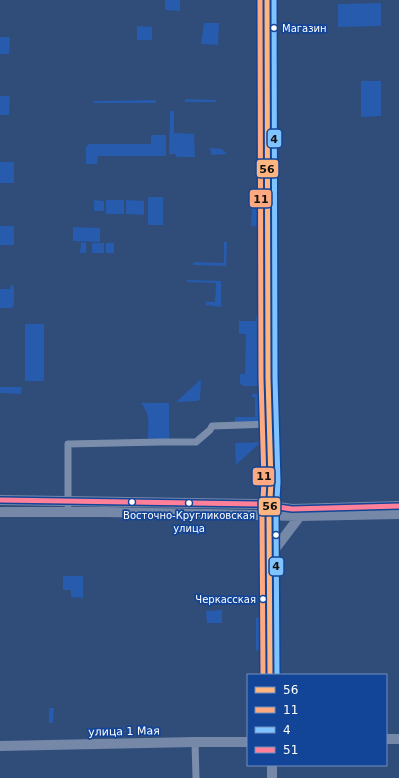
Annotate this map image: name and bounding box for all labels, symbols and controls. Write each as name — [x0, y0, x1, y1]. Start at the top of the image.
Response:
marker: Магазин — [269, 23, 279, 33]
place label: Магазин — [282, 23, 327, 34]
line badge: 4 — [267, 129, 282, 148]
text: 4 — [270, 133, 278, 146]
line badge: 56 — [256, 159, 279, 178]
text: 56 — [259, 163, 275, 176]
line badge: 11 — [249, 189, 272, 208]
text: 11 — [253, 193, 269, 206]
line badge: 11 — [252, 467, 275, 486]
text: 11 — [256, 470, 272, 483]
unlabelled marker — [127, 497, 137, 507]
line badge: 56 — [258, 497, 281, 516]
marker: Восточно-Кругликовская улица — [184, 498, 194, 508]
text: 56 — [262, 500, 278, 513]
place label: Восточно-Кругликовская улица — [123, 510, 255, 534]
unlabelled marker — [271, 530, 281, 540]
line badge: 4 — [269, 557, 284, 576]
text: 4 — [272, 560, 280, 573]
place label: Черкасская — [195, 594, 256, 605]
marker: Черкасская — [258, 594, 268, 604]
legend — [247, 674, 387, 766]
text: 56 — [283, 683, 298, 697]
text: 11 — [283, 703, 298, 717]
text: 4 — [283, 723, 291, 737]
street label: улица 1 Мая — [88, 724, 160, 739]
text: 51 — [283, 743, 298, 757]

